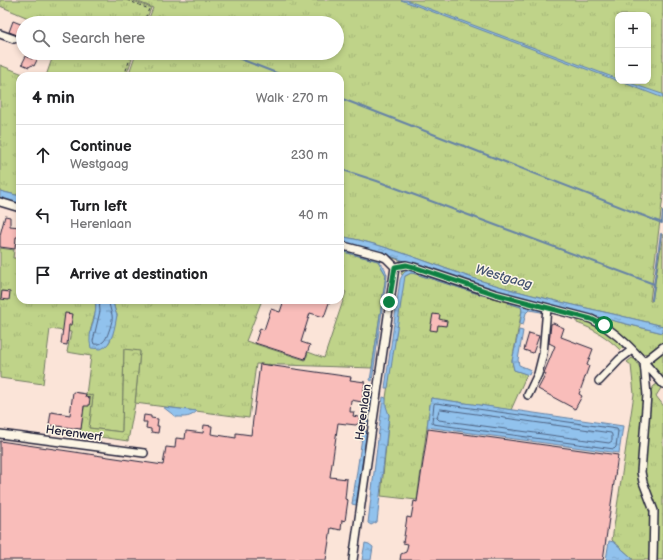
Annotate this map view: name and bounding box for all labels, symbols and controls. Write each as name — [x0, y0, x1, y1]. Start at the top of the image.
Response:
map controls — [615, 12, 651, 84]
button: + — [615, 12, 651, 48]
search box — [16, 16, 344, 60]
icon: search — [30, 27, 52, 49]
text: Search here — [62, 29, 145, 48]
button: − — [615, 48, 651, 84]
text: 4 min — [32, 88, 75, 108]
text: Walk · 270 m — [256, 90, 328, 106]
text: Continue — [70, 137, 132, 156]
icon: ahead — [32, 144, 54, 166]
text: 230 m — [291, 147, 328, 163]
text: Westgaag — [70, 156, 129, 172]
text: Turn left — [70, 197, 127, 216]
icon: left — [32, 204, 54, 226]
text: 40 m — [298, 207, 328, 223]
text: Herenlaan — [70, 216, 132, 232]
water label: Westgaag — [473, 261, 535, 293]
icon: arrive — [32, 264, 54, 286]
text: Arrive at destination — [70, 265, 208, 284]
route end — [380, 293, 398, 311]
route start — [595, 316, 613, 334]
street label: Herenlaan — [352, 383, 375, 441]
street label: Herenwerf — [45, 422, 103, 445]

